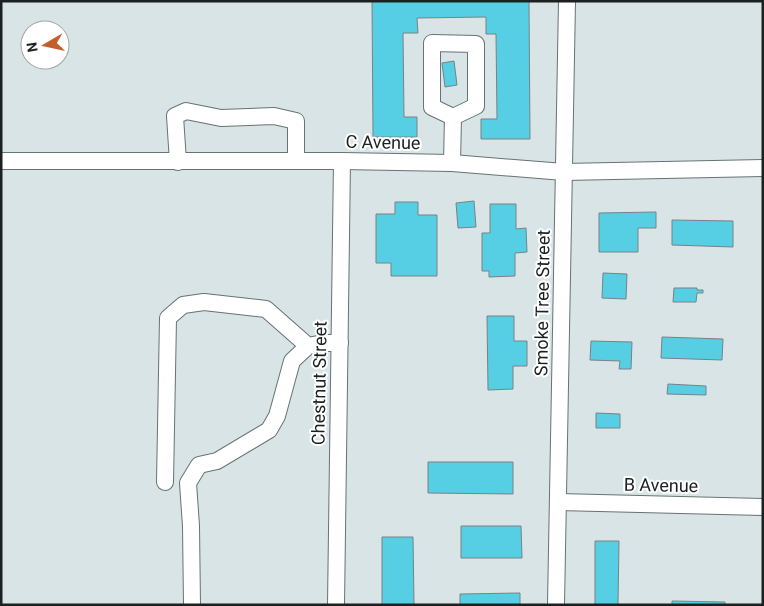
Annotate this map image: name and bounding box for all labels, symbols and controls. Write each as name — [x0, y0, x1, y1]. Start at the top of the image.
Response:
north arrow — [20, 20, 70, 70]
text: N — [23, 41, 41, 53]
street label: C Avenue — [345, 131, 421, 153]
street label: Smoke Tree Street — [530, 230, 554, 376]
street label: Chestnut Street — [307, 321, 331, 445]
street label: B Avenue — [624, 474, 698, 496]

